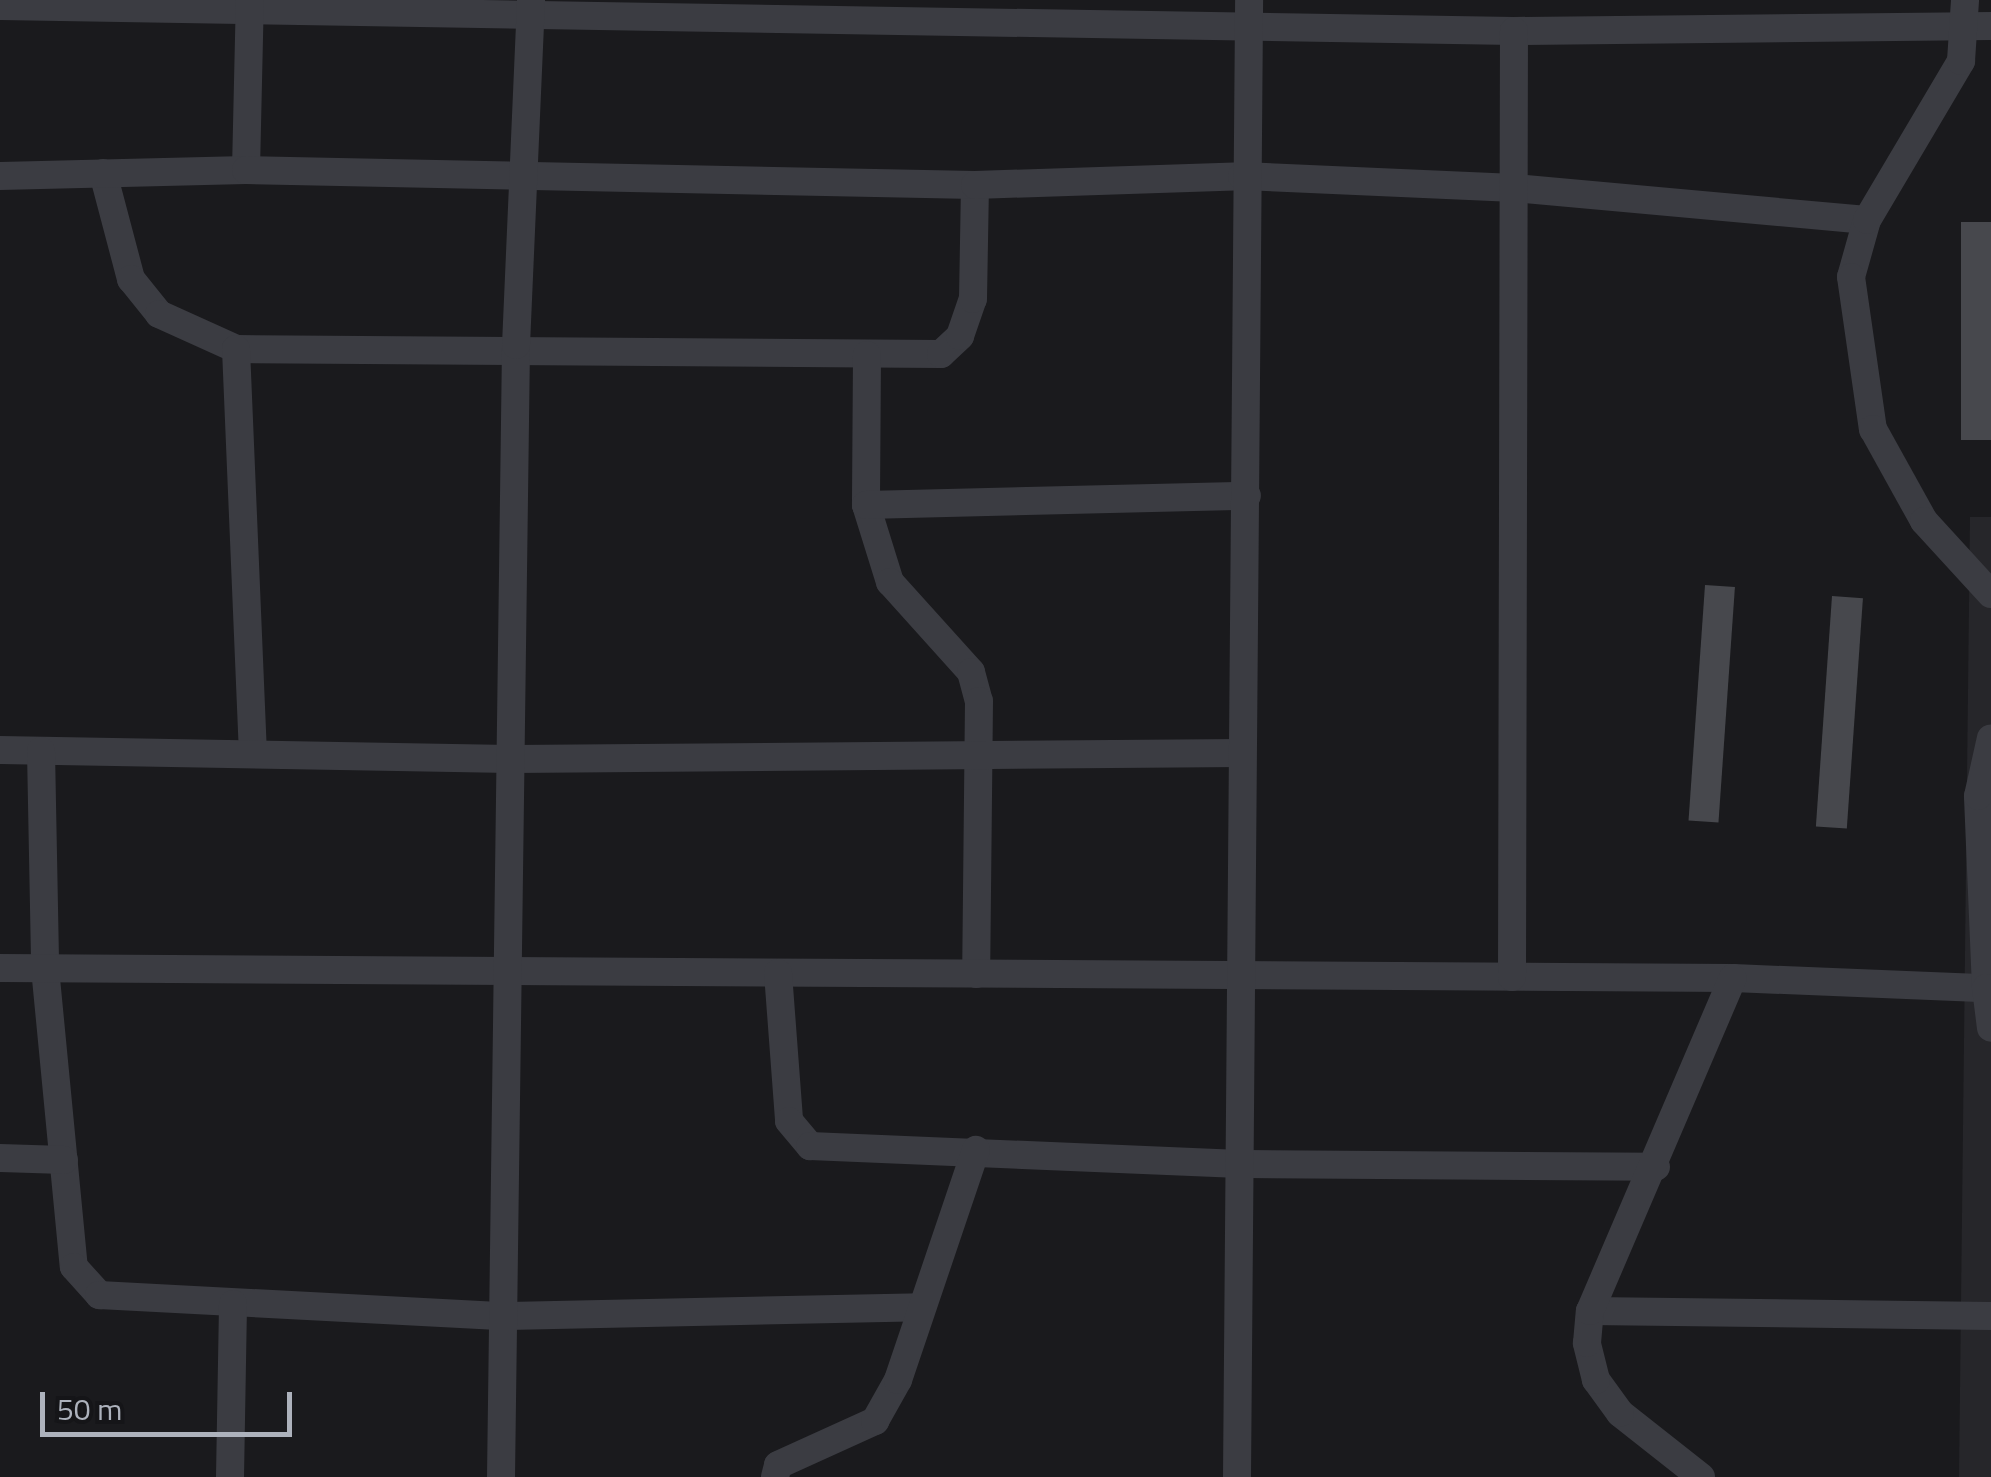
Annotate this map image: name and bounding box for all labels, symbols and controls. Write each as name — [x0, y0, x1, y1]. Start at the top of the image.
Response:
scale bar — [45, 1372, 298, 1434]
text: 50 m — [57, 1386, 122, 1432]

